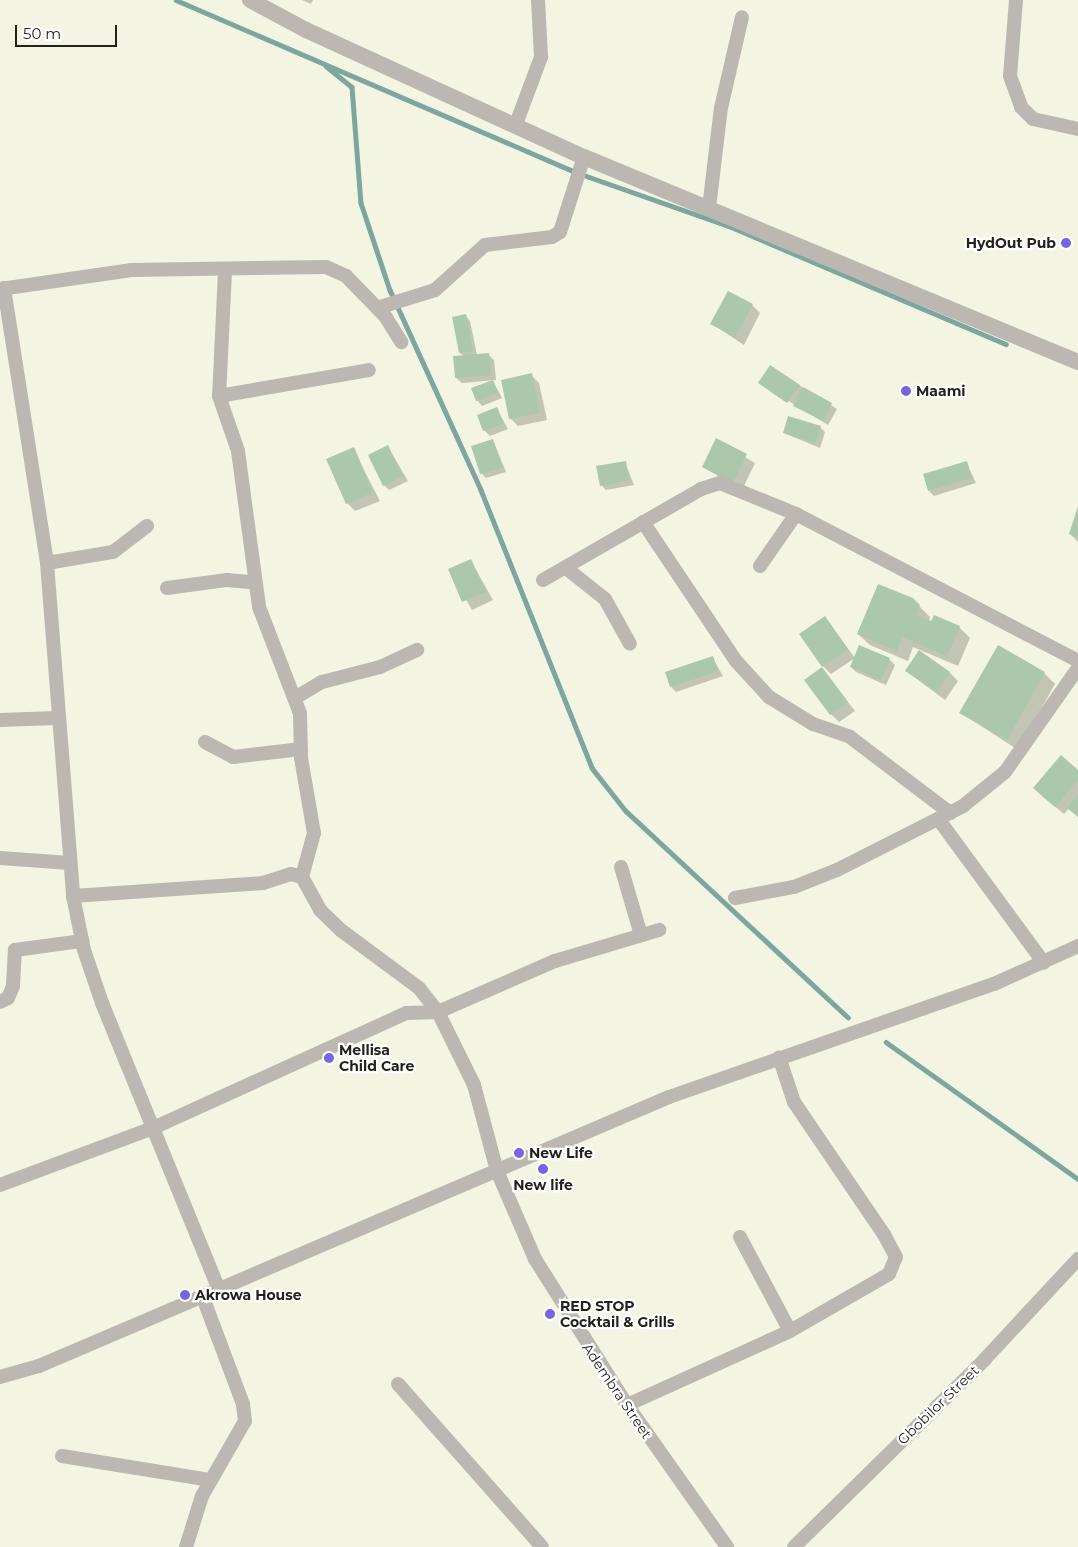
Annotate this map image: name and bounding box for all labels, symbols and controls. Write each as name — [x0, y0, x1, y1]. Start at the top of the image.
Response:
scale bar — [18, 15, 120, 47]
text: 50 m — [23, 24, 61, 43]
place label: HydOut Pub — [966, 235, 1056, 251]
marker: HydOut Pub — [1060, 237, 1072, 249]
place label: Maami — [916, 383, 966, 399]
marker: Maami — [900, 385, 912, 397]
place label: Mellisa Child Care — [339, 1042, 414, 1074]
marker: Mellisa Child Care — [323, 1052, 335, 1064]
place label: New Life — [529, 1145, 593, 1161]
marker: New Life — [513, 1147, 525, 1159]
marker: New life — [537, 1163, 549, 1175]
place label: New life — [513, 1177, 573, 1193]
place label: Akrowa House — [195, 1287, 301, 1303]
marker: Akrowa House — [179, 1289, 191, 1301]
place label: RED STOP Cocktail & Grills — [560, 1298, 674, 1330]
marker: RED STOP Cocktail & Grills — [544, 1308, 556, 1320]
street label: Adembra Street — [579, 1340, 655, 1442]
street label: Gbobilor Street — [894, 1362, 982, 1448]

